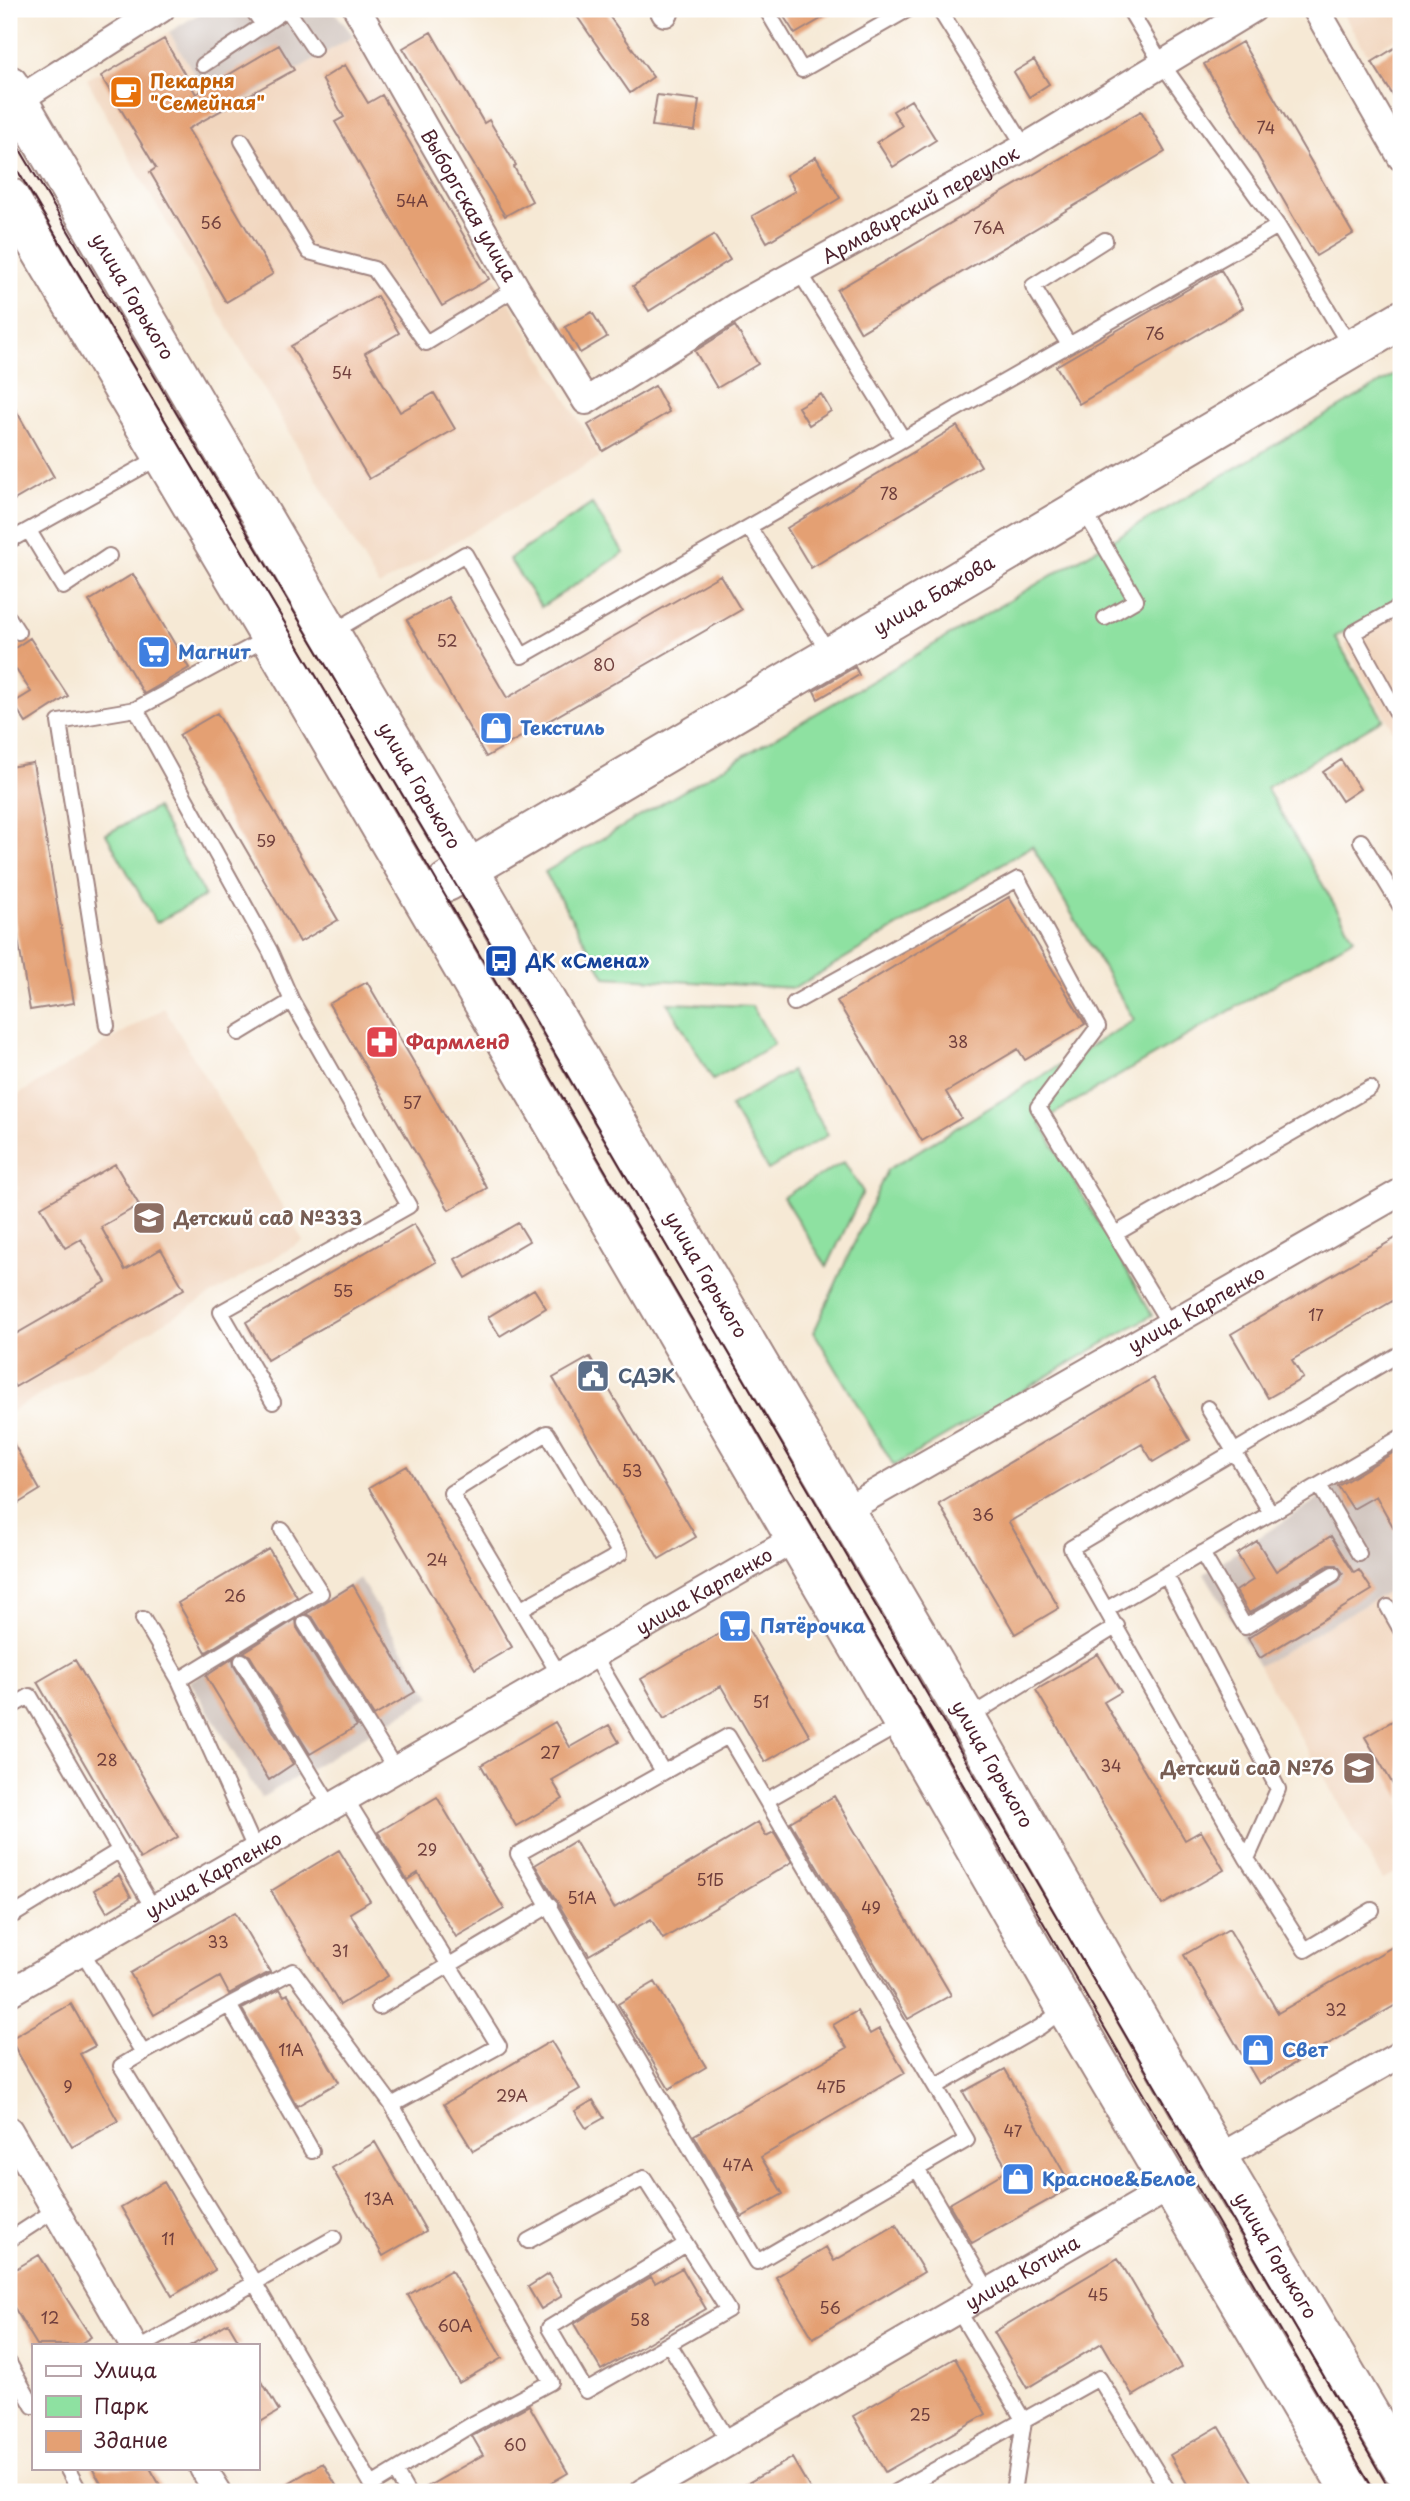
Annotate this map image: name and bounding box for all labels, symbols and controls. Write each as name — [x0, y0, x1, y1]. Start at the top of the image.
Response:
place label: Пекарня "Семейная" — [150, 66, 265, 116]
cafe icon: Пекарня "Семейная" — [107, 73, 145, 111]
house number: 74 — [1257, 115, 1275, 139]
street label: Выборгская улица — [415, 123, 524, 286]
street label: Армавирский переулок — [816, 138, 1024, 270]
house number: 54А — [395, 188, 429, 212]
house number: 56 — [200, 210, 222, 234]
house number: 76А — [973, 215, 1005, 239]
street label: улица Горького — [86, 227, 182, 365]
house number: 76 — [1145, 321, 1165, 345]
house number: 54 — [332, 360, 352, 384]
house number: 78 — [880, 481, 898, 505]
street label: улица Бажова — [867, 548, 999, 641]
house number: 52 — [436, 628, 458, 652]
supermarket icon: Магнит — [135, 633, 173, 671]
place label: Магнит — [178, 637, 251, 665]
house number: 80 — [593, 652, 615, 676]
shop icon: Текстиль — [477, 709, 515, 747]
place label: Текстиль — [520, 713, 605, 741]
street label: улица Горького — [372, 716, 469, 854]
house number: 59 — [256, 828, 276, 852]
bus stop icon: ДК «Смена» — [482, 942, 520, 980]
place label: ДК «Смена» — [525, 946, 649, 974]
pharmacy icon: Фармленд — [363, 1023, 401, 1061]
place label: Фармленд — [406, 1027, 509, 1055]
house number: 38 — [948, 1029, 968, 1053]
house number: 57 — [402, 1090, 422, 1114]
school or university icon: Детский сад №333 — [130, 1199, 168, 1237]
place label: Детский сад №333 — [173, 1203, 362, 1231]
street label: улица Горького — [659, 1205, 756, 1343]
street label: улица Карпенко — [1122, 1258, 1270, 1359]
house number: 55 — [333, 1278, 353, 1302]
house number: 17 — [1308, 1302, 1324, 1326]
public building icon: СДЭК — [574, 1357, 612, 1395]
place label: СДЭК — [618, 1361, 675, 1389]
house number: 53 — [622, 1458, 642, 1482]
house number: 36 — [972, 1502, 994, 1526]
street label: улица Карпенко — [630, 1540, 777, 1641]
house number: 24 — [426, 1547, 448, 1571]
house number: 26 — [224, 1583, 246, 1607]
supermarket icon: Пятёрочка — [716, 1607, 754, 1645]
place label: Пятёрочка — [760, 1611, 866, 1639]
house number: 51 — [752, 1689, 770, 1713]
street label: улица Горького — [946, 1694, 1041, 1833]
house number: 27 — [540, 1740, 560, 1764]
house number: 28 — [96, 1747, 118, 1771]
school or university icon: Детский сад №76 — [1340, 1749, 1378, 1787]
house number: 34 — [1100, 1753, 1122, 1777]
place label: Детский сад №76 — [1160, 1753, 1334, 1781]
street label: улица Карпенко — [139, 1823, 286, 1925]
house number: 29 — [417, 1837, 437, 1861]
house number: 51Б — [696, 1867, 724, 1891]
house number: 51А — [567, 1885, 597, 1909]
house number: 49 — [861, 1895, 881, 1919]
house number: 33 — [207, 1929, 229, 1953]
house number: 31 — [332, 1938, 348, 1962]
house number: 32 — [1325, 1997, 1347, 2021]
shop icon: Свет — [1239, 2031, 1277, 2069]
place label: Свет — [1282, 2035, 1329, 2063]
house number: 11А — [278, 2037, 304, 2061]
house number: 9 — [63, 2074, 73, 2098]
house number: 47Б — [816, 2074, 846, 2098]
house number: 29А — [496, 2083, 528, 2107]
house number: 47 — [1004, 2118, 1023, 2142]
house number: 47А — [722, 2152, 754, 2176]
shop icon: Красное&Белое — [999, 2160, 1037, 2198]
place label: Красное&Белое — [1042, 2164, 1196, 2192]
house number: 13А — [364, 2186, 394, 2210]
street label: улица Горького — [1228, 2186, 1325, 2324]
house number: 11 — [161, 2226, 175, 2250]
street label: улица Котина — [959, 2228, 1084, 2316]
house number: 45 — [1088, 2282, 1108, 2306]
house number: 56 — [819, 2295, 841, 2319]
house number: 12 — [41, 2305, 59, 2329]
house number: 58 — [630, 2307, 650, 2331]
house number: 60А — [437, 2313, 473, 2337]
legend — [32, 2344, 259, 2470]
text: Улица — [94, 2353, 157, 2385]
text: Парк — [94, 2389, 149, 2421]
house number: 25 — [909, 2402, 931, 2426]
text: Здание — [94, 2423, 168, 2455]
house number: 60 — [504, 2432, 526, 2456]

